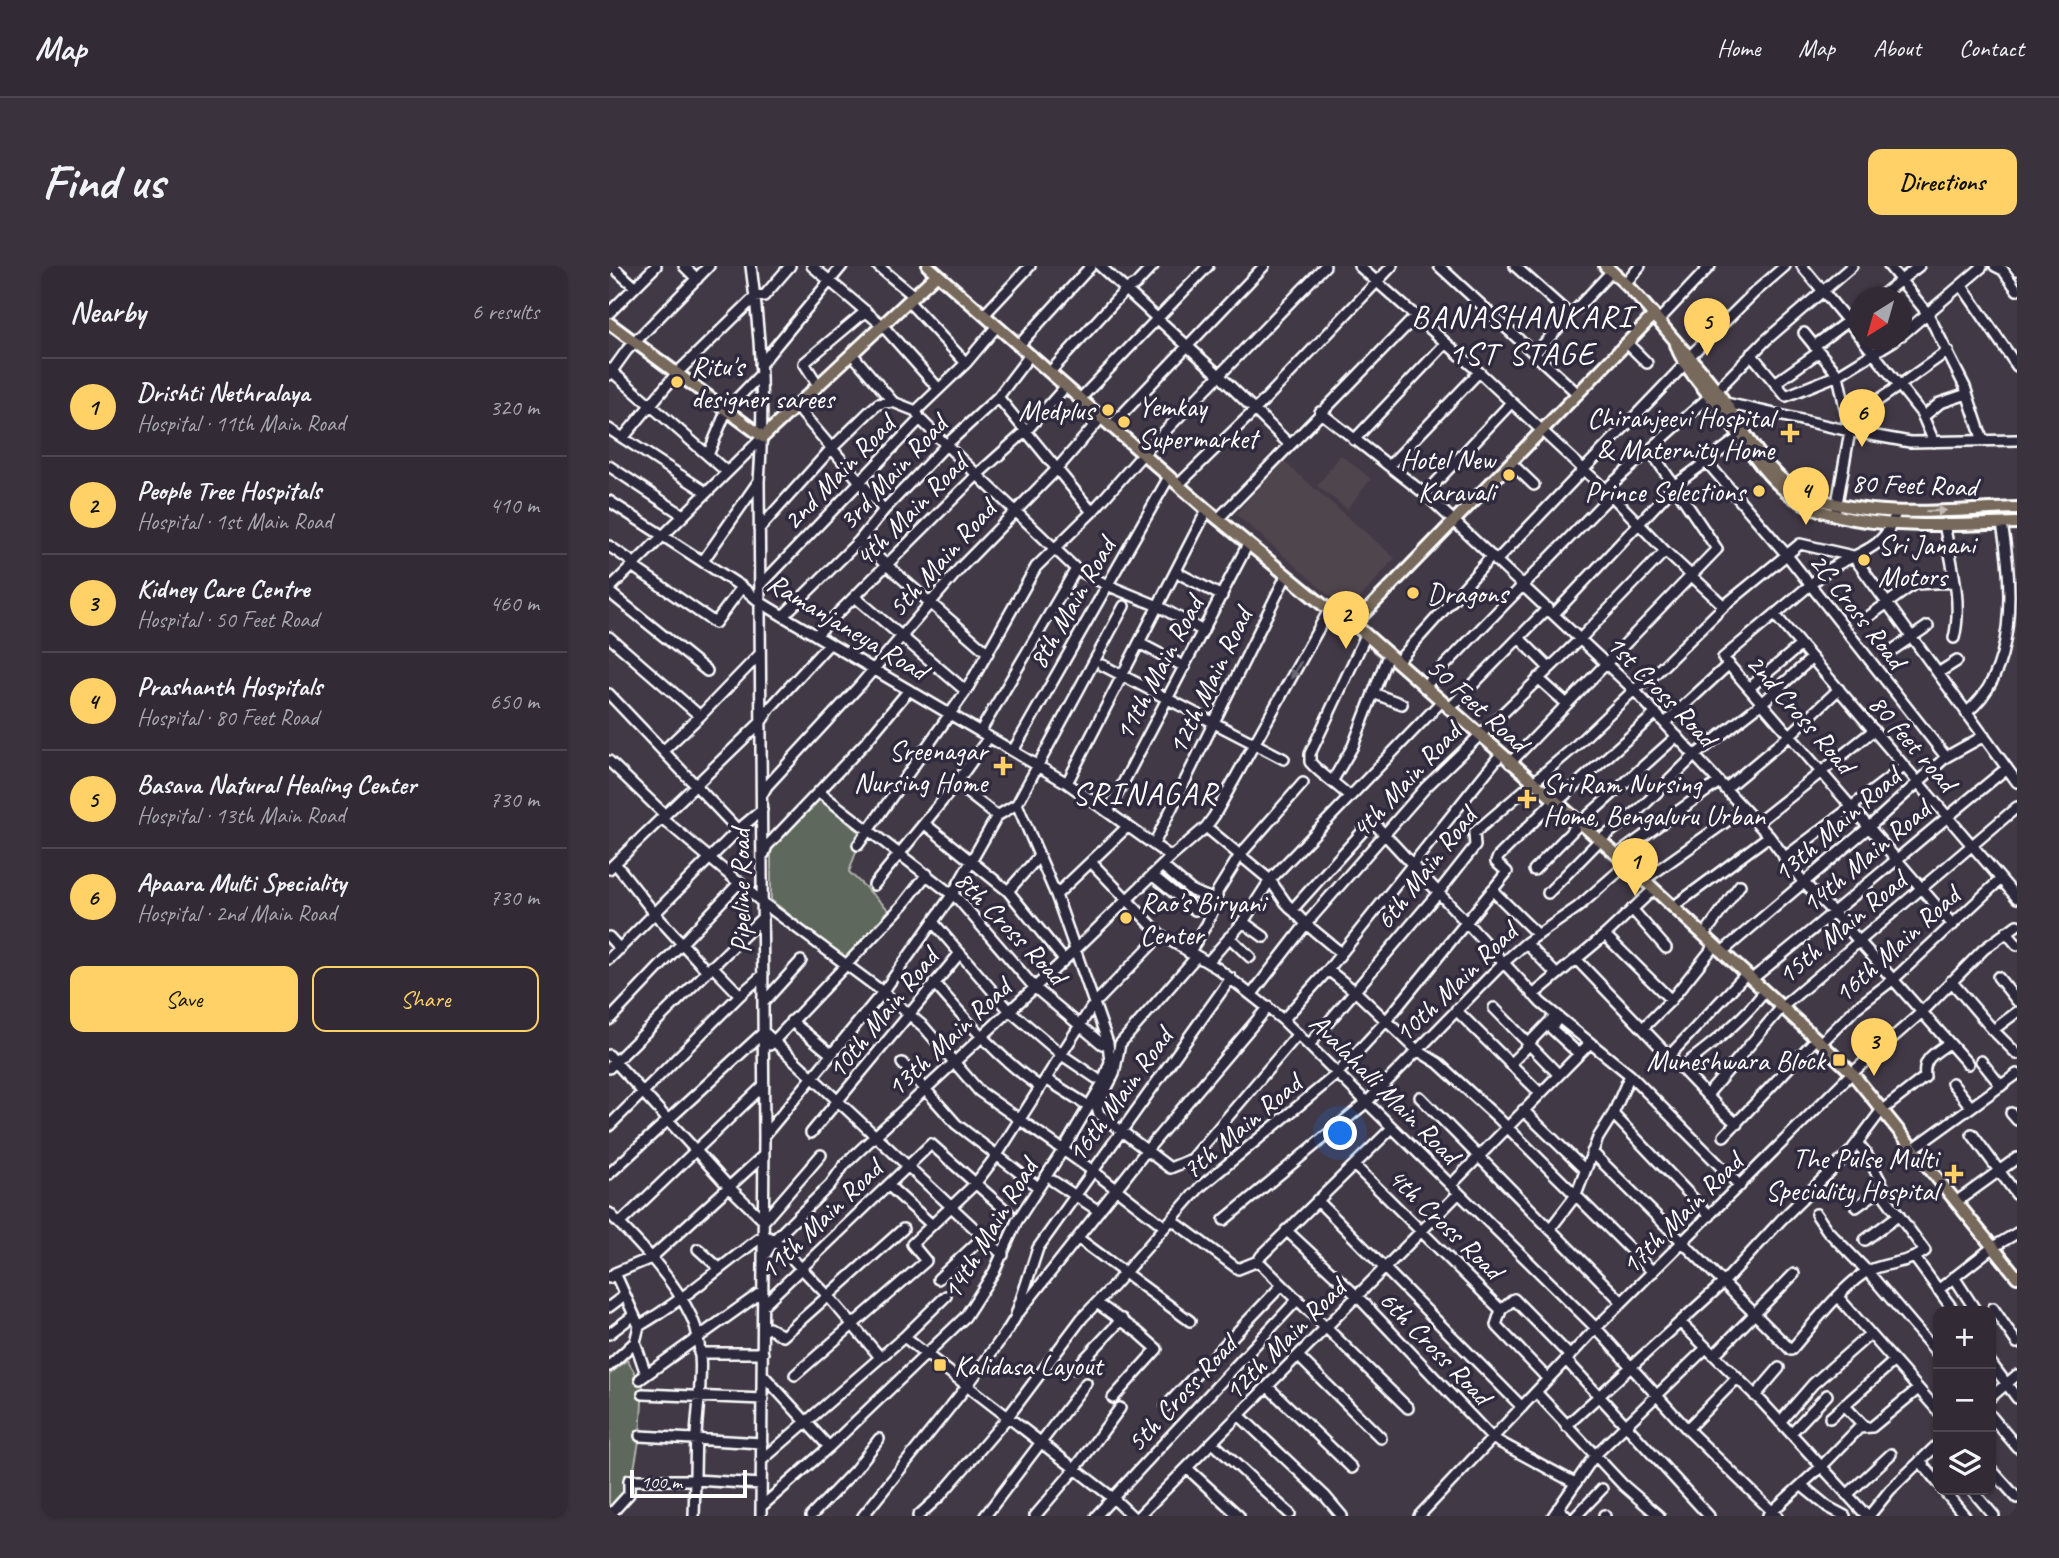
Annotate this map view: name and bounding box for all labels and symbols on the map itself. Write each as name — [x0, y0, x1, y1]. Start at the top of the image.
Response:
north arrow — [1849, 287, 1912, 350]
district label: BANASHANKARI 1ST STAGE — [1411, 296, 1638, 374]
pin: 5 — [1684, 298, 1730, 356]
place label: Ritu's designer sarees — [691, 349, 836, 416]
marker: Ritu's designer sarees — [669, 374, 685, 390]
place label: Yemkay Supermarket — [1138, 389, 1261, 456]
pin: 6 — [1839, 389, 1885, 447]
place label: Medplus — [1019, 393, 1096, 428]
place label: Chiranjeevi Hospital & Maternity Home — [1587, 400, 1779, 467]
marker: Medplus — [1100, 402, 1116, 418]
street label: 2nd Main Road — [775, 404, 905, 537]
street label: 3rd Main Road — [830, 405, 957, 537]
marker: Yemkay Supermarket — [1116, 414, 1132, 430]
marker: Chiranjeevi Hospital & Maternity Home — [1780, 423, 1800, 443]
place label: Hotel New Karavali — [1400, 442, 1499, 509]
street label: 4th Main Road — [847, 444, 977, 574]
street label: 80 Feet Road — [1851, 465, 1981, 504]
marker: Hotel New Karavali — [1501, 467, 1517, 483]
pin: 4 — [1783, 467, 1829, 525]
place label: Prince Selections — [1585, 474, 1747, 509]
marker: Prince Selections — [1751, 483, 1767, 499]
street label: 5th Main Road — [880, 490, 1006, 624]
one-way arrow — [1926, 505, 1948, 516]
place label: Sri Janani Motors — [1878, 527, 1979, 594]
street label: 8th Main Road — [1020, 528, 1125, 675]
street label: 2C Cross Road — [1801, 545, 1916, 679]
marker: Sri Janani Motors — [1856, 552, 1872, 568]
street label: Ramanjaneya Road — [761, 565, 938, 690]
place label: Dragons — [1427, 576, 1510, 611]
marker: Dragons — [1405, 585, 1421, 601]
street label: 11th Main Road — [1106, 587, 1213, 746]
pin: 2 — [1323, 591, 1369, 649]
street label: 12th Main Road — [1159, 599, 1262, 760]
street label: 1st Cross Road — [1599, 627, 1727, 757]
street label: 2nd Cross Road — [1739, 646, 1865, 784]
street label: 50 Feet Road — [1419, 649, 1539, 762]
one-way arrow — [1290, 660, 1302, 679]
street label: 80 feet road — [1861, 686, 1967, 801]
street label: 4th Main Road — [1343, 712, 1470, 845]
place label: Sreenagar Nursing Home — [854, 733, 990, 800]
marker: Sreenagar Nursing Home — [993, 756, 1013, 776]
street label: 13th Main Road — [1765, 757, 1910, 889]
place label: Sri Ram Nursing Home, Bengaluru Urban — [1543, 766, 1766, 833]
district label: SRINAGAR — [1072, 773, 1219, 814]
marker: Sri Ram Nursing Home, Bengaluru Urban — [1517, 789, 1537, 809]
street label: 14th Main Road — [1794, 790, 1940, 921]
street label: 6th Main Road — [1367, 797, 1486, 936]
street label: Pipeline Road — [723, 825, 758, 953]
pin: 1 — [1612, 838, 1658, 896]
street label: 15th Main Road — [1770, 861, 1916, 992]
street label: 8th Cross Road — [947, 862, 1077, 995]
street label: 16th Main Road — [1826, 876, 1970, 1010]
place label: Rao's Biryani Center — [1140, 885, 1269, 952]
marker: Rao's Biryani Center — [1118, 910, 1134, 926]
street label: 10th Main Road — [1386, 912, 1527, 1050]
street label: 10th Main Road — [819, 938, 948, 1086]
street label: 13th Main Road — [879, 968, 1021, 1104]
street label: Avalahalli Main Road — [1302, 1006, 1470, 1174]
street label: 16th Main Road — [1059, 1018, 1182, 1170]
pin: 3 — [1851, 1018, 1897, 1076]
place label: Muneshwara Block — [1646, 1043, 1827, 1078]
marker: Muneshwara Block — [1831, 1052, 1847, 1068]
street label: 7th Main Road — [1174, 1064, 1311, 1187]
your location — [1323, 1116, 1357, 1150]
place label: The Pulse Multi Speciality Hospital — [1765, 1141, 1943, 1208]
street label: 17th Main Road — [1613, 1142, 1752, 1282]
street label: 11th Main Road — [751, 1149, 892, 1287]
street label: 14th Main Road — [934, 1149, 1047, 1306]
street label: 4th Cross Road — [1381, 1160, 1513, 1290]
marker: The Pulse Multi Speciality Hospital — [1944, 1164, 1964, 1184]
street label: 12th Main Road — [1216, 1268, 1355, 1408]
street label: 6th Cross Road — [1372, 1282, 1502, 1415]
street label: 5th Cross Road — [1119, 1325, 1247, 1459]
place label: Kalidasa Layout — [954, 1348, 1105, 1383]
marker: Kalidasa Layout — [932, 1357, 948, 1373]
scale bar — [630, 1467, 747, 1499]

